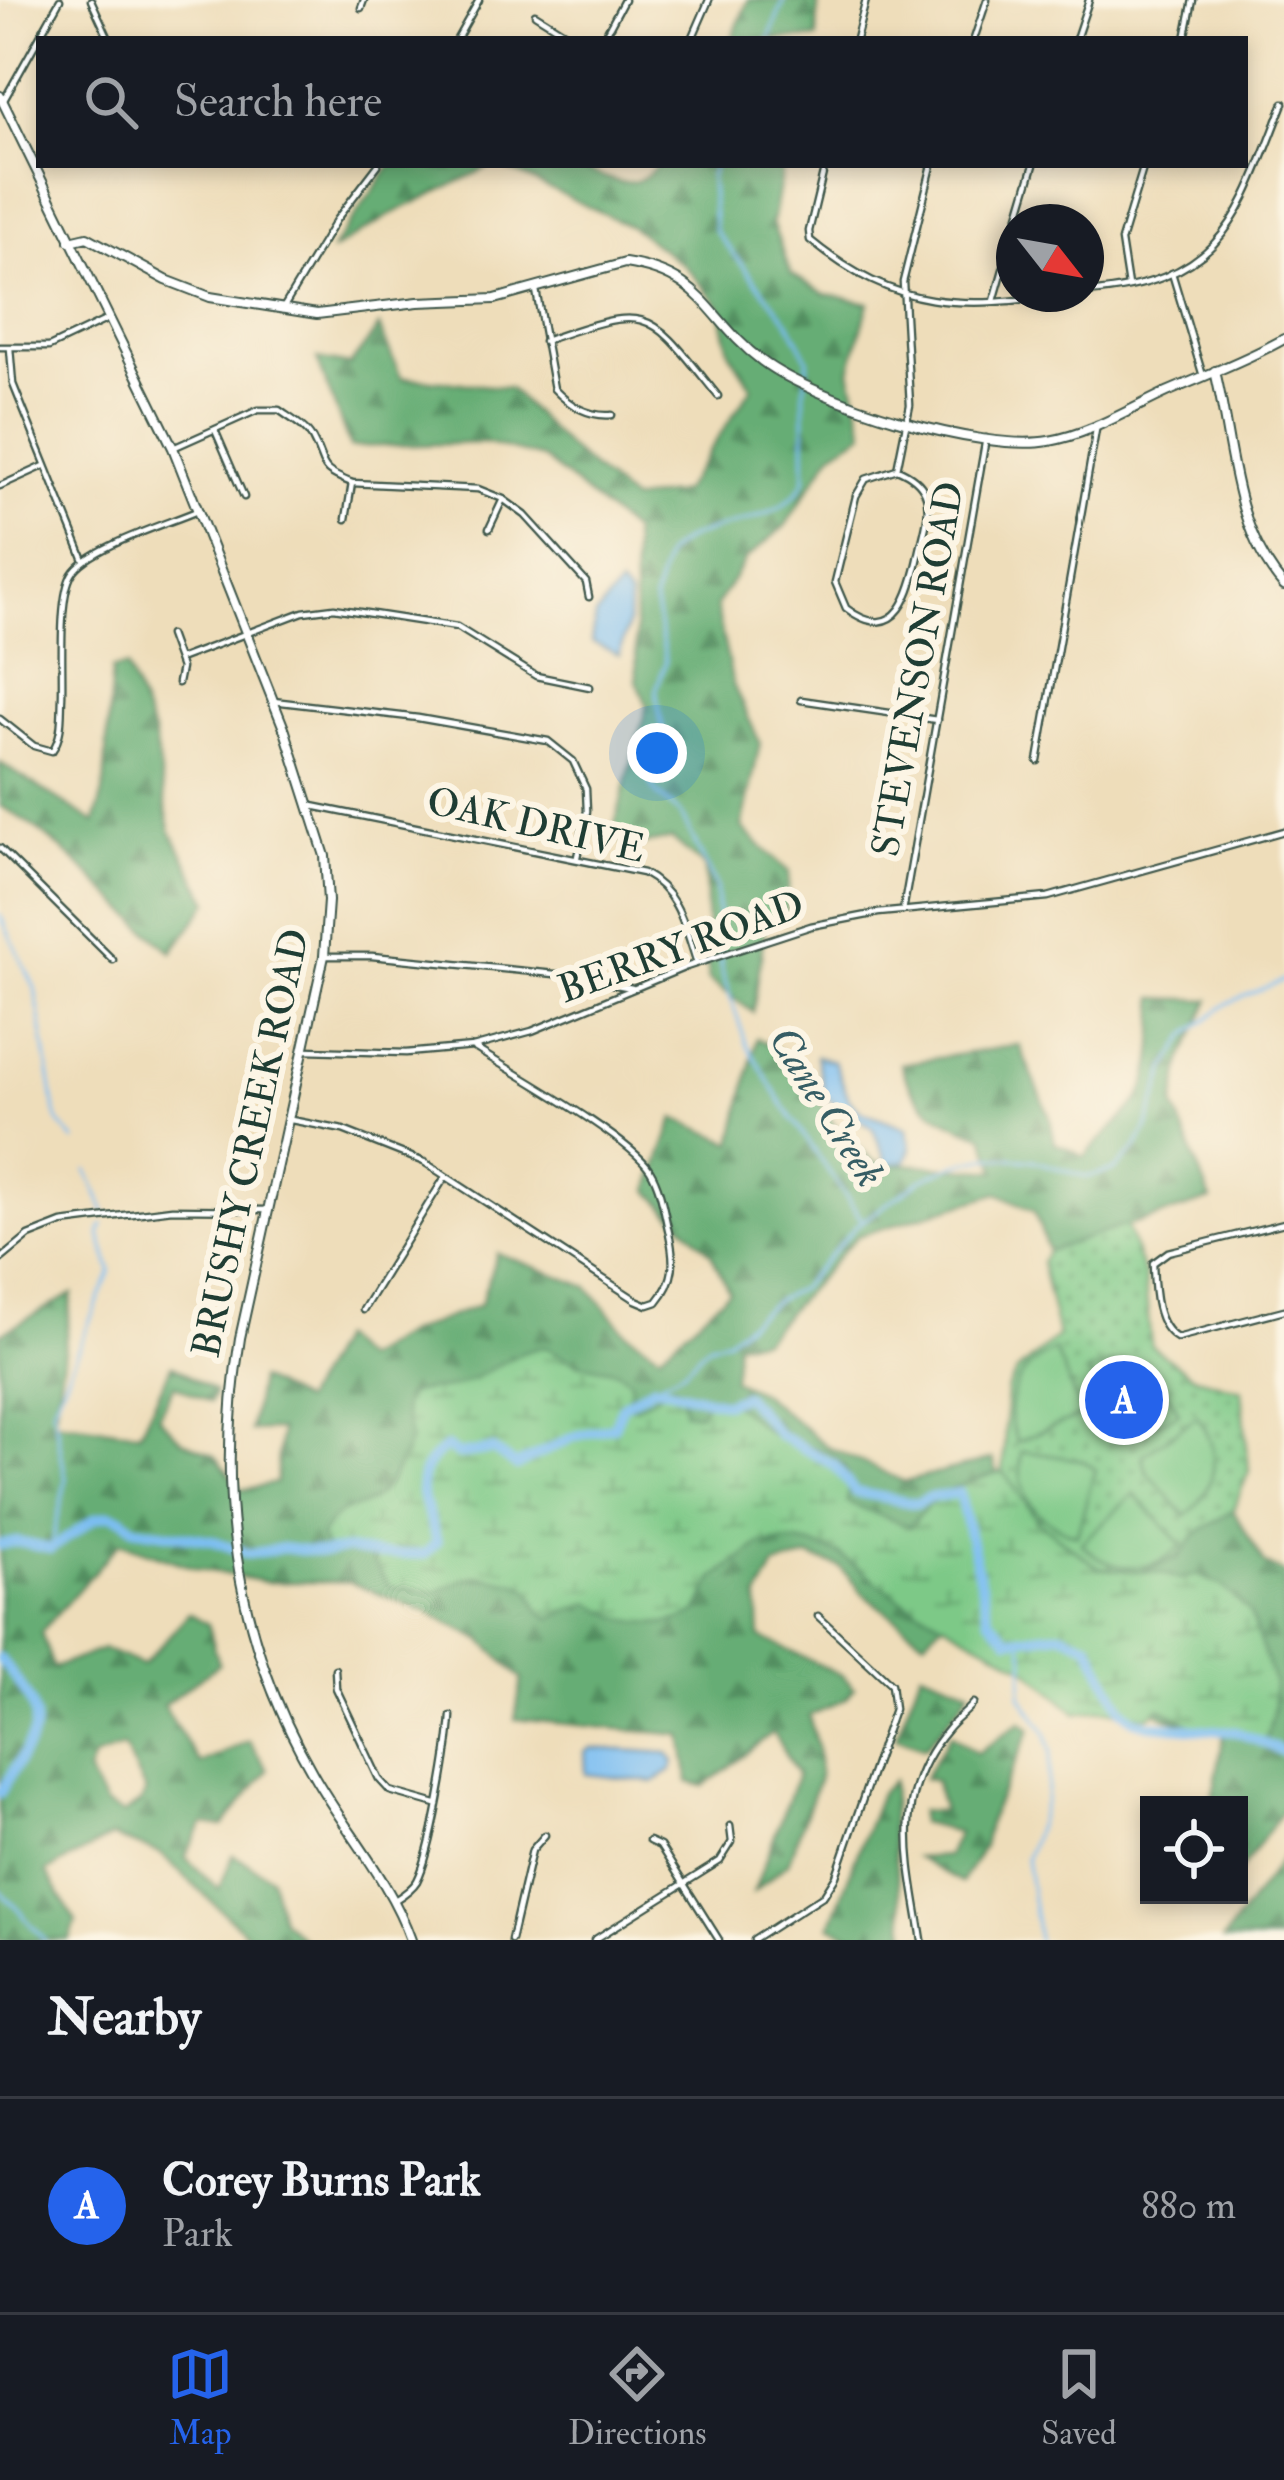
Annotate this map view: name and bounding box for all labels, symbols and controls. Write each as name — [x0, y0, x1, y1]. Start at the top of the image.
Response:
search box — [36, 36, 1248, 168]
icon: search — [78, 69, 144, 135]
text: Search here — [174, 74, 382, 130]
north arrow — [996, 204, 1104, 312]
street label: STEVENSON ROAD — [861, 478, 975, 860]
your location — [627, 723, 687, 783]
street label: OAK DRIVE — [422, 776, 650, 874]
street label: BERRY ROAD — [551, 880, 811, 1014]
street label: BRUSHY CREEK ROAD — [182, 924, 320, 1362]
water label: Cane Creek — [756, 1017, 896, 1197]
pin: A — [1085, 1355, 1163, 1445]
map controls — [1140, 1796, 1248, 1904]
button: locate — [1140, 1796, 1248, 1904]
text: Nearby — [48, 1986, 201, 2050]
text: Corey Burns Park — [162, 2153, 481, 2209]
text: A — [75, 2181, 99, 2230]
text: 880 m — [1141, 2181, 1236, 2230]
text: Park — [162, 2209, 233, 2258]
tab: Map — [167, 2341, 233, 2454]
tab: Directions — [568, 2341, 707, 2454]
tab: Saved — [1041, 2341, 1117, 2454]

